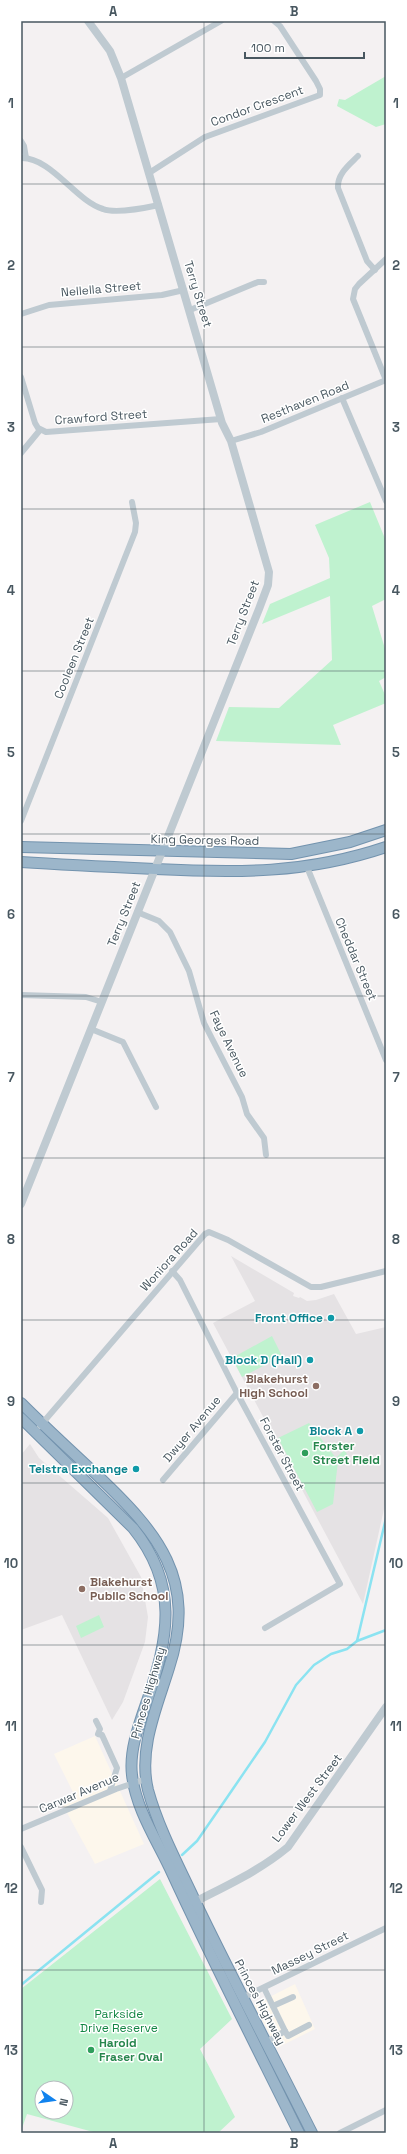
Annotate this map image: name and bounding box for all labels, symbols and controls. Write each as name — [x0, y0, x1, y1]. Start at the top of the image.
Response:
text: A — [109, 3, 118, 20]
text: B — [290, 3, 299, 20]
scale bar — [245, 34, 364, 60]
text: 100 m — [251, 40, 285, 56]
street label: Condor Crescent — [208, 82, 306, 130]
text: 1 — [8, 95, 14, 112]
text: 1 — [393, 95, 399, 112]
text: 2 — [7, 257, 15, 274]
text: 2 — [392, 257, 400, 274]
street label: Terry Street — [180, 259, 216, 329]
street label: Nellella Street — [60, 278, 142, 300]
street label: Resthaven Road — [259, 377, 351, 427]
street label: Crawford Street — [54, 406, 148, 428]
text: 3 — [7, 419, 15, 436]
text: 3 — [392, 419, 400, 436]
street label: Terry Street — [223, 578, 263, 648]
text: 4 — [7, 582, 15, 599]
text: 4 — [392, 582, 400, 599]
street label: Cooleen Street — [50, 615, 98, 701]
text: 5 — [7, 744, 15, 761]
text: 5 — [392, 744, 400, 761]
street label: King Georges Road — [150, 831, 260, 849]
street label: Terry Street — [104, 879, 144, 949]
text: 6 — [7, 906, 15, 923]
text: 6 — [392, 906, 400, 923]
street label: Cheddar Street — [331, 915, 381, 1003]
street label: Faye Avenue — [206, 1008, 252, 1080]
text: 7 — [7, 1069, 15, 1086]
text: 7 — [392, 1069, 400, 1086]
street label: Woniora Road — [137, 1225, 201, 1295]
text: 8 — [7, 1231, 15, 1248]
text: 8 — [392, 1231, 400, 1248]
place label: Front Office — [255, 1310, 323, 1326]
marker: Front Office — [326, 1313, 336, 1323]
place label: Block D (Hall) — [225, 1352, 302, 1368]
marker: Block D (Hall) — [305, 1355, 315, 1365]
place label: Blakehurst High School — [239, 1371, 308, 1401]
marker: Blakehurst High School — [311, 1381, 321, 1391]
text: 9 — [7, 1393, 15, 1410]
street label: Dwyer Avenue — [160, 1393, 224, 1465]
text: 9 — [392, 1393, 400, 1410]
street label: Forster Street — [256, 1414, 308, 1494]
place label: Block A — [309, 1423, 352, 1439]
marker: Block A — [355, 1426, 365, 1436]
place label: Forster Street Field — [313, 1438, 380, 1468]
marker: Forster Street Field — [300, 1448, 310, 1458]
place label: Telstra Exchange — [29, 1461, 128, 1477]
marker: Telstra Exchange — [131, 1464, 141, 1474]
text: 10 — [4, 1555, 18, 1572]
text: 10 — [389, 1555, 403, 1572]
place label: Blakehurst Public School — [90, 1574, 168, 1604]
marker: Blakehurst Public School — [77, 1584, 87, 1594]
street label: Princes Highway — [127, 1645, 169, 1741]
text: 11 — [5, 1718, 17, 1735]
text: 11 — [390, 1718, 402, 1735]
street label: Lower West Street — [268, 1751, 346, 1845]
street label: Carwar Avenue — [37, 1769, 121, 1817]
text: 12 — [4, 1880, 18, 1897]
text: 12 — [389, 1880, 403, 1897]
street label: Massey Street — [269, 1927, 351, 1979]
street label: Princes Highway — [231, 1956, 289, 2048]
park label: Parkside Drive Reserve — [80, 2006, 158, 2036]
place label: Harold Fraser Oval — [99, 2035, 163, 2065]
text: 13 — [4, 2042, 18, 2059]
text: 13 — [389, 2042, 403, 2059]
marker: Harold Fraser Oval — [86, 2045, 96, 2055]
north arrow — [34, 2080, 74, 2120]
text: N — [56, 2097, 71, 2107]
text: A — [109, 2135, 118, 2152]
text: B — [290, 2135, 299, 2152]

